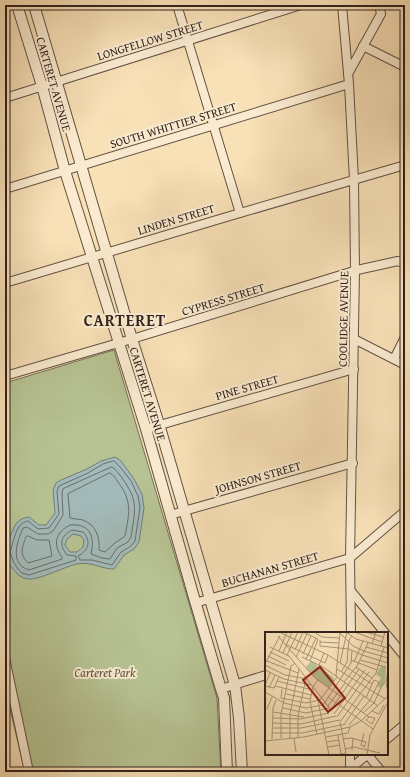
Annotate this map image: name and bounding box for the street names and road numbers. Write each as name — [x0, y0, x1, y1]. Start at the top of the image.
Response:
street label: LONGFELLOW STREET — [95, 16, 205, 64]
street label: CARTERET AVENUE — [32, 35, 76, 133]
street label: SOUTH WHITTIER STREET — [108, 98, 239, 152]
street label: LINDEN STREET — [135, 199, 217, 239]
street label: COOLIDGE AVENUE — [334, 271, 352, 367]
street label: CYPRESS STREET — [179, 278, 267, 320]
street label: CARTERET AVENUE — [126, 345, 170, 443]
street label: PINE STREET — [213, 370, 281, 404]
street label: JOHNSON STREET — [211, 457, 303, 498]
street label: BUCHANAN STREET — [219, 547, 321, 591]

